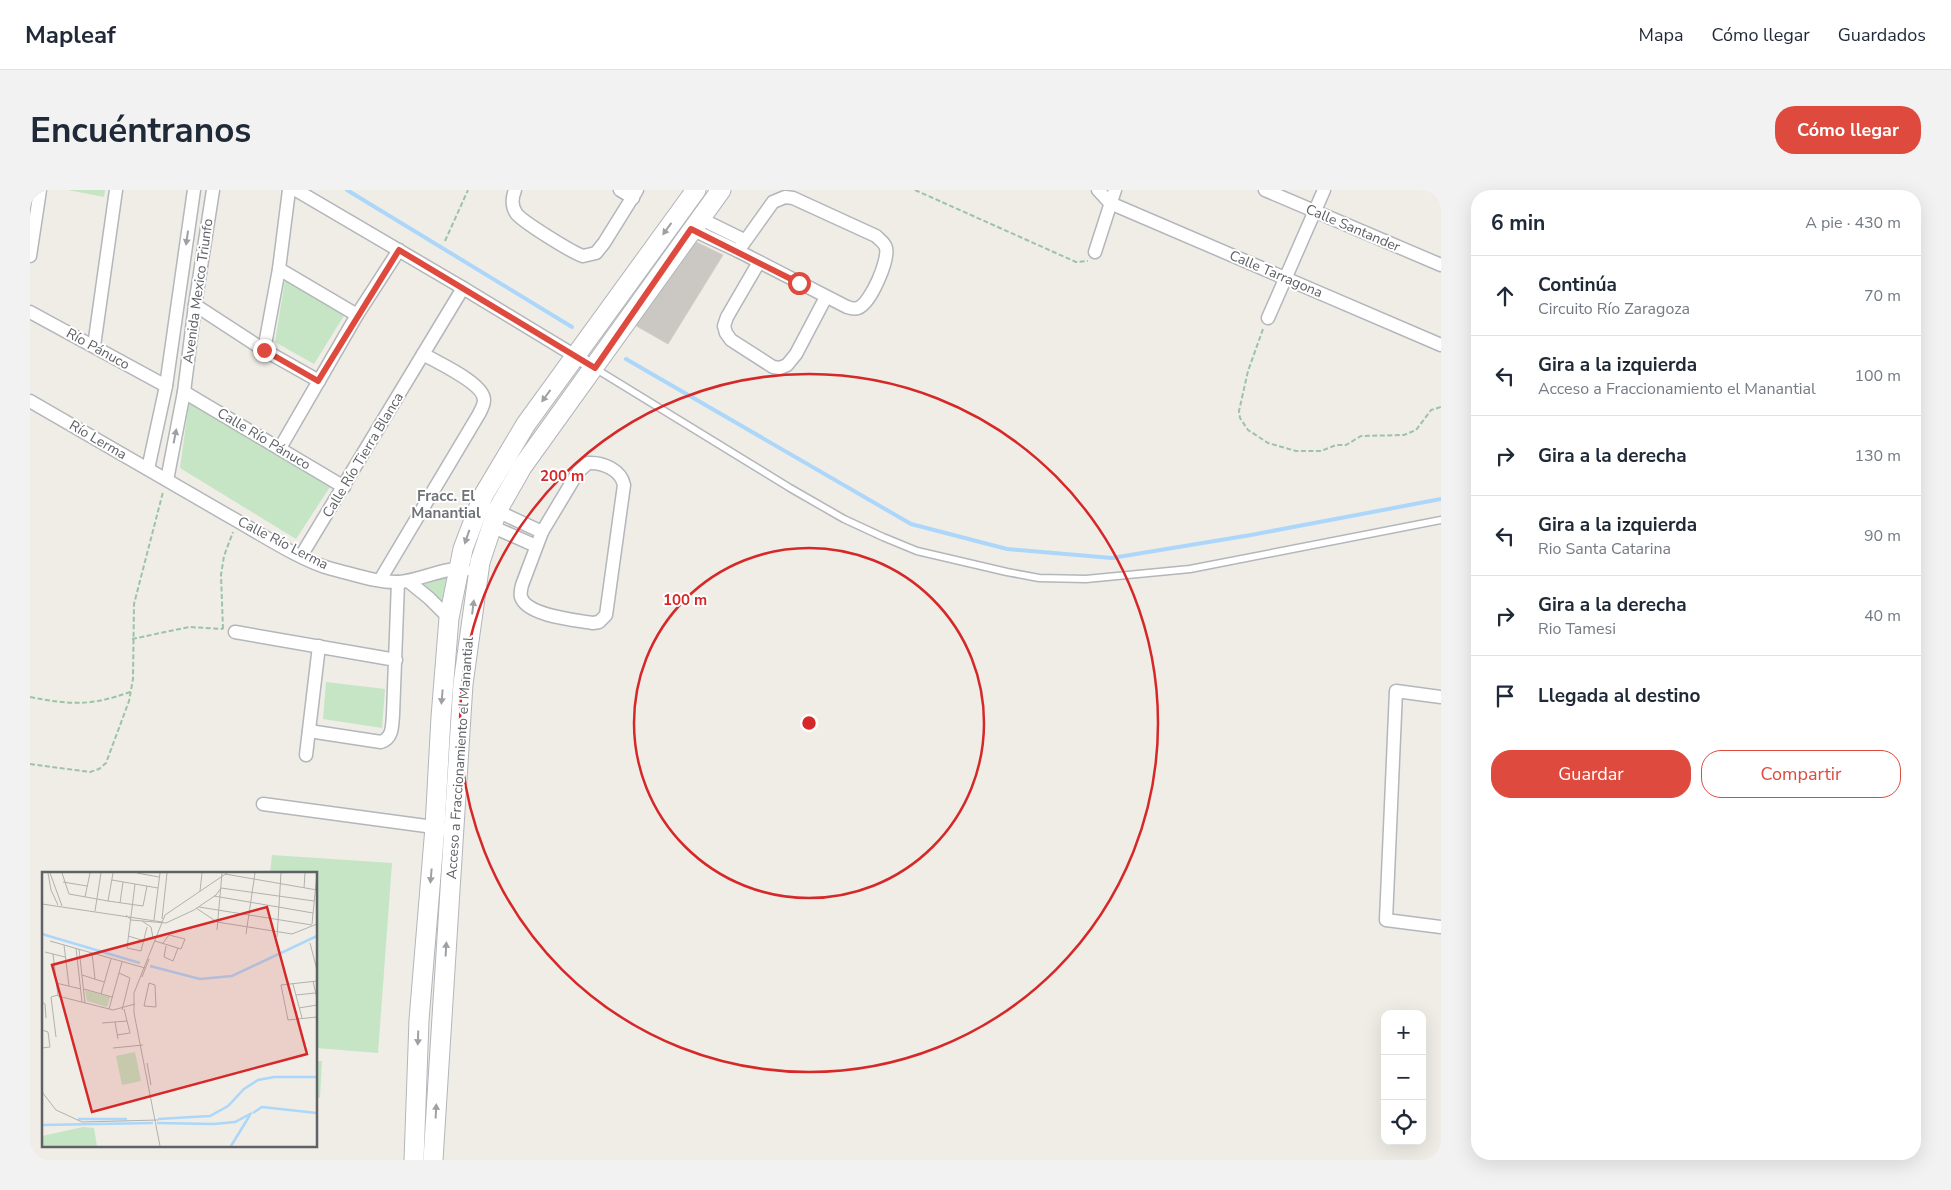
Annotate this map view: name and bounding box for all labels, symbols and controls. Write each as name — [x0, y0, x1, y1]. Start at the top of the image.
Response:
text: Mapleaf — [25, 19, 116, 51]
text: Mapa — [1639, 23, 1684, 47]
text: Cómo llegar — [1712, 23, 1810, 47]
text: Guardados — [1838, 23, 1926, 47]
button: Cómo llegar — [1775, 106, 1921, 154]
text: Encuéntranos — [30, 107, 251, 154]
street label: Calle Santander — [1303, 200, 1403, 256]
text: 6 min — [1491, 209, 1545, 237]
text: A pie · 430 m — [1805, 212, 1901, 234]
street label: Avenida Mexico Triunfo — [178, 217, 218, 365]
one-way arrow — [662, 222, 672, 236]
one-way arrow — [183, 231, 191, 247]
street label: Calle Tarragona — [1227, 246, 1325, 302]
route start — [788, 272, 811, 295]
text: Continúa — [1538, 272, 1617, 298]
icon: ahead — [1491, 282, 1519, 310]
text: 70 m — [1864, 285, 1901, 307]
text: Circuito Río Zaragoza — [1538, 298, 1690, 320]
street label: Río Pánuco — [63, 324, 133, 374]
route end — [253, 339, 276, 362]
text: Gira a la izquierda — [1538, 352, 1697, 378]
icon: left — [1491, 362, 1519, 390]
text: 100 m — [1854, 365, 1901, 387]
text: Acceso a Fraccionamiento el Manantial — [1538, 378, 1816, 400]
street label: Calle Río Tierra Blanca — [318, 389, 408, 521]
one-way arrow — [541, 389, 551, 403]
street label: Calle Río Pánuco — [214, 404, 314, 474]
street label: Río Lerma — [66, 416, 130, 464]
one-way arrow — [171, 429, 179, 444]
icon: right — [1491, 442, 1519, 470]
text: Gira a la derecha — [1538, 443, 1687, 469]
text: 130 m — [1854, 445, 1901, 467]
text: 200 m — [540, 466, 584, 486]
district label: Fracc. El Manantial — [411, 486, 481, 523]
street label: Calle Río Lerma — [234, 512, 332, 574]
text: Gira a la izquierda — [1538, 512, 1697, 538]
icon: left — [1491, 522, 1519, 550]
text: 90 m — [1864, 525, 1901, 547]
one-way arrow — [463, 530, 471, 545]
text: Rio Santa Catarina — [1538, 538, 1671, 560]
text: 100 m — [663, 590, 707, 610]
text: Gira a la derecha — [1538, 592, 1687, 618]
one-way arrow — [469, 599, 477, 615]
icon: right — [1491, 602, 1519, 630]
text: 40 m — [1864, 605, 1901, 627]
text: Rio Tamesi — [1538, 618, 1616, 640]
street label: Acceso a Fraccionamiento el Manantial — [442, 635, 478, 880]
icon: arrive — [1491, 682, 1519, 710]
text: Llegada al destino — [1538, 683, 1700, 709]
one-way arrow — [438, 689, 446, 705]
centre of rings — [800, 714, 818, 732]
button: Guardar — [1491, 750, 1691, 798]
button: Compartir — [1701, 750, 1901, 798]
one-way arrow — [426, 868, 434, 884]
inset map — [42, 872, 318, 1148]
one-way arrow — [443, 941, 451, 957]
map controls — [1381, 1010, 1426, 1145]
button: + — [1381, 1010, 1426, 1055]
one-way arrow — [414, 1030, 422, 1046]
button: − — [1381, 1055, 1426, 1100]
button: locate — [1381, 1100, 1426, 1145]
one-way arrow — [433, 1103, 441, 1119]

